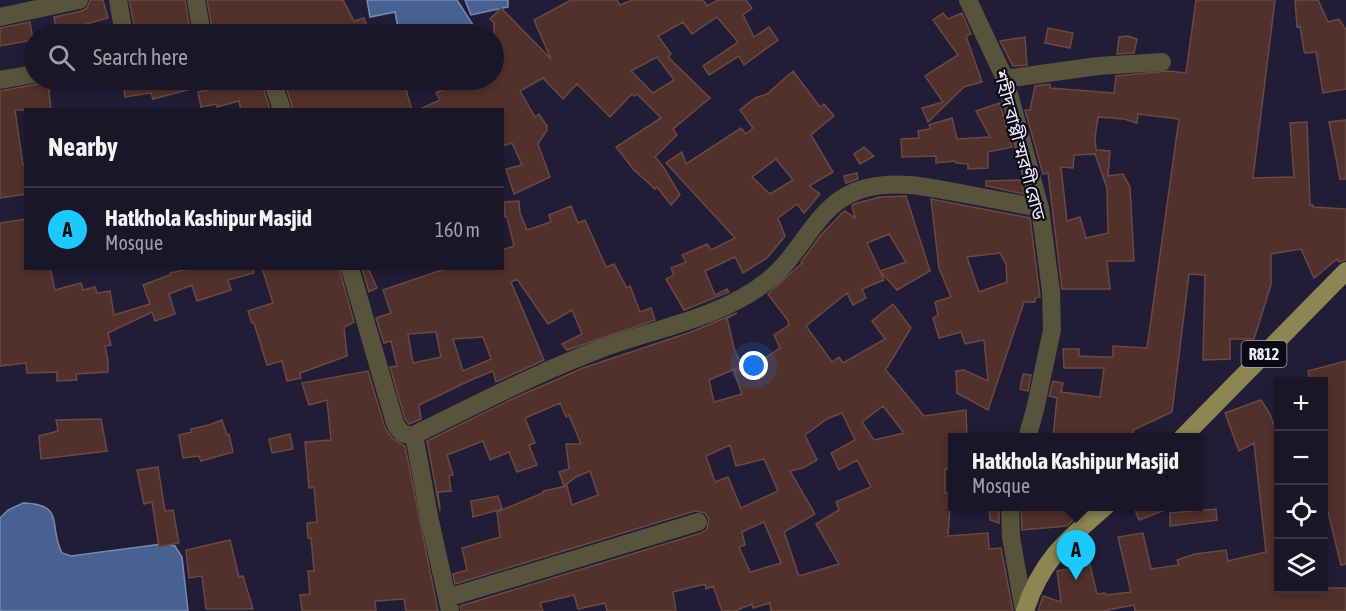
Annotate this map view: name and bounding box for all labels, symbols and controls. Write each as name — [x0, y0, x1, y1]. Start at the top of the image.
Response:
search box — [24, 24, 504, 90]
icon: search — [45, 41, 78, 74]
text: Search here — [93, 44, 188, 70]
street label: শহীদ বাপ্পী স্মরণী রোড — [990, 67, 1050, 222]
text: Nearby — [48, 132, 118, 162]
text: Hatkhola Kashipur Masjid — [105, 205, 312, 231]
text: A — [63, 218, 72, 241]
text: 160 m — [435, 218, 480, 241]
text: Mosque — [105, 231, 163, 254]
road number: R812 — [1242, 341, 1286, 367]
your location — [739, 351, 768, 380]
map controls — [1274, 377, 1328, 593]
button: + — [1274, 377, 1328, 431]
button: − — [1274, 431, 1328, 485]
popup — [948, 433, 1203, 511]
text: Hatkhola Kashipur Masjid — [972, 448, 1179, 474]
text: Mosque — [972, 474, 1030, 497]
button: locate — [1274, 485, 1328, 539]
pin: A — [1056, 530, 1096, 580]
button: layers — [1274, 539, 1328, 593]

